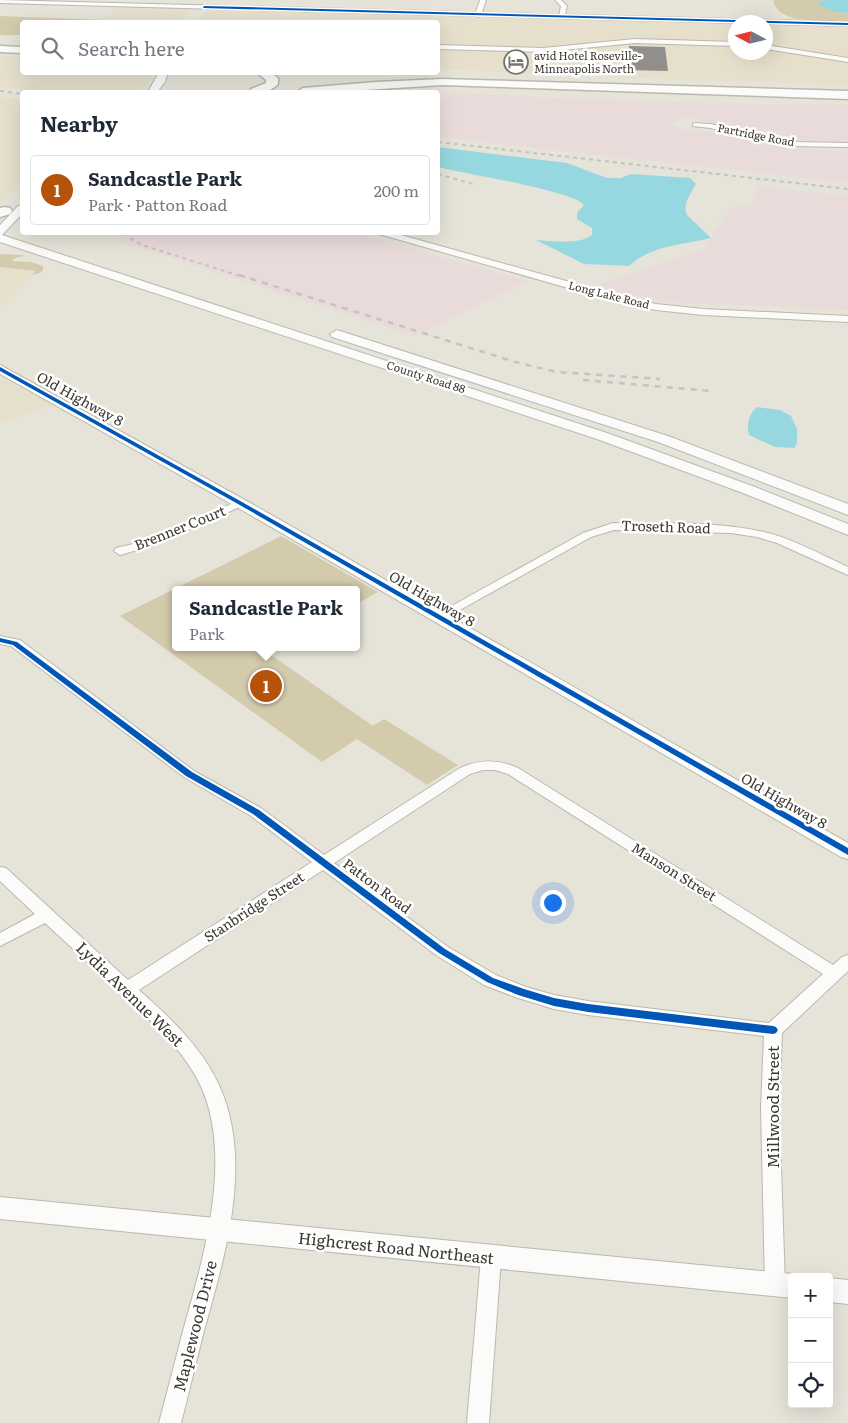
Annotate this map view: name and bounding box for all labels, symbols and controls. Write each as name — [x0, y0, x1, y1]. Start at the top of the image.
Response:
north arrow — [728, 15, 773, 60]
search box — [20, 20, 440, 75]
icon: search — [38, 34, 66, 62]
text: Search here — [78, 34, 185, 62]
place label: avid Hotel Roseville- Minneapolis North — [534, 47, 641, 76]
hotel icon: avid Hotel Roseville- Minneapolis North — [503, 49, 529, 75]
text: Nearby — [40, 107, 118, 138]
street label: Partridge Road — [716, 119, 796, 149]
text: Sandcastle Park — [88, 164, 242, 192]
text: 1 — [54, 178, 60, 202]
text: 200 m — [374, 178, 419, 202]
text: Park · Patton Road — [88, 192, 227, 216]
street label: Long Lake Road — [567, 276, 652, 312]
street label: County Road 88 — [385, 356, 468, 396]
street label: Old Highway 8 — [33, 366, 128, 430]
street label: Brenner Court — [131, 500, 229, 554]
street label: Troseth Road — [621, 514, 712, 538]
street label: Old Highway 8 — [386, 565, 480, 631]
popup — [172, 586, 360, 651]
text: Sandcastle Park — [189, 593, 343, 621]
text: Park — [189, 621, 224, 645]
pin: 1 — [250, 667, 282, 705]
street label: Old Highway 8 — [738, 767, 832, 833]
street label: Manson Street — [628, 837, 721, 905]
street label: Patton Road — [339, 853, 416, 918]
street label: Stanbridge Street — [199, 866, 308, 946]
your location — [540, 890, 566, 916]
street label: Lydia Avenue West — [71, 935, 190, 1052]
street label: Millwood Street — [760, 1045, 784, 1168]
street label: Highcrest Road Northeast — [297, 1225, 496, 1269]
street label: Maplewood Drive — [166, 1258, 222, 1394]
map controls — [788, 1273, 833, 1408]
button: + — [788, 1273, 833, 1318]
button: − — [788, 1318, 833, 1363]
button: locate — [788, 1363, 833, 1408]

